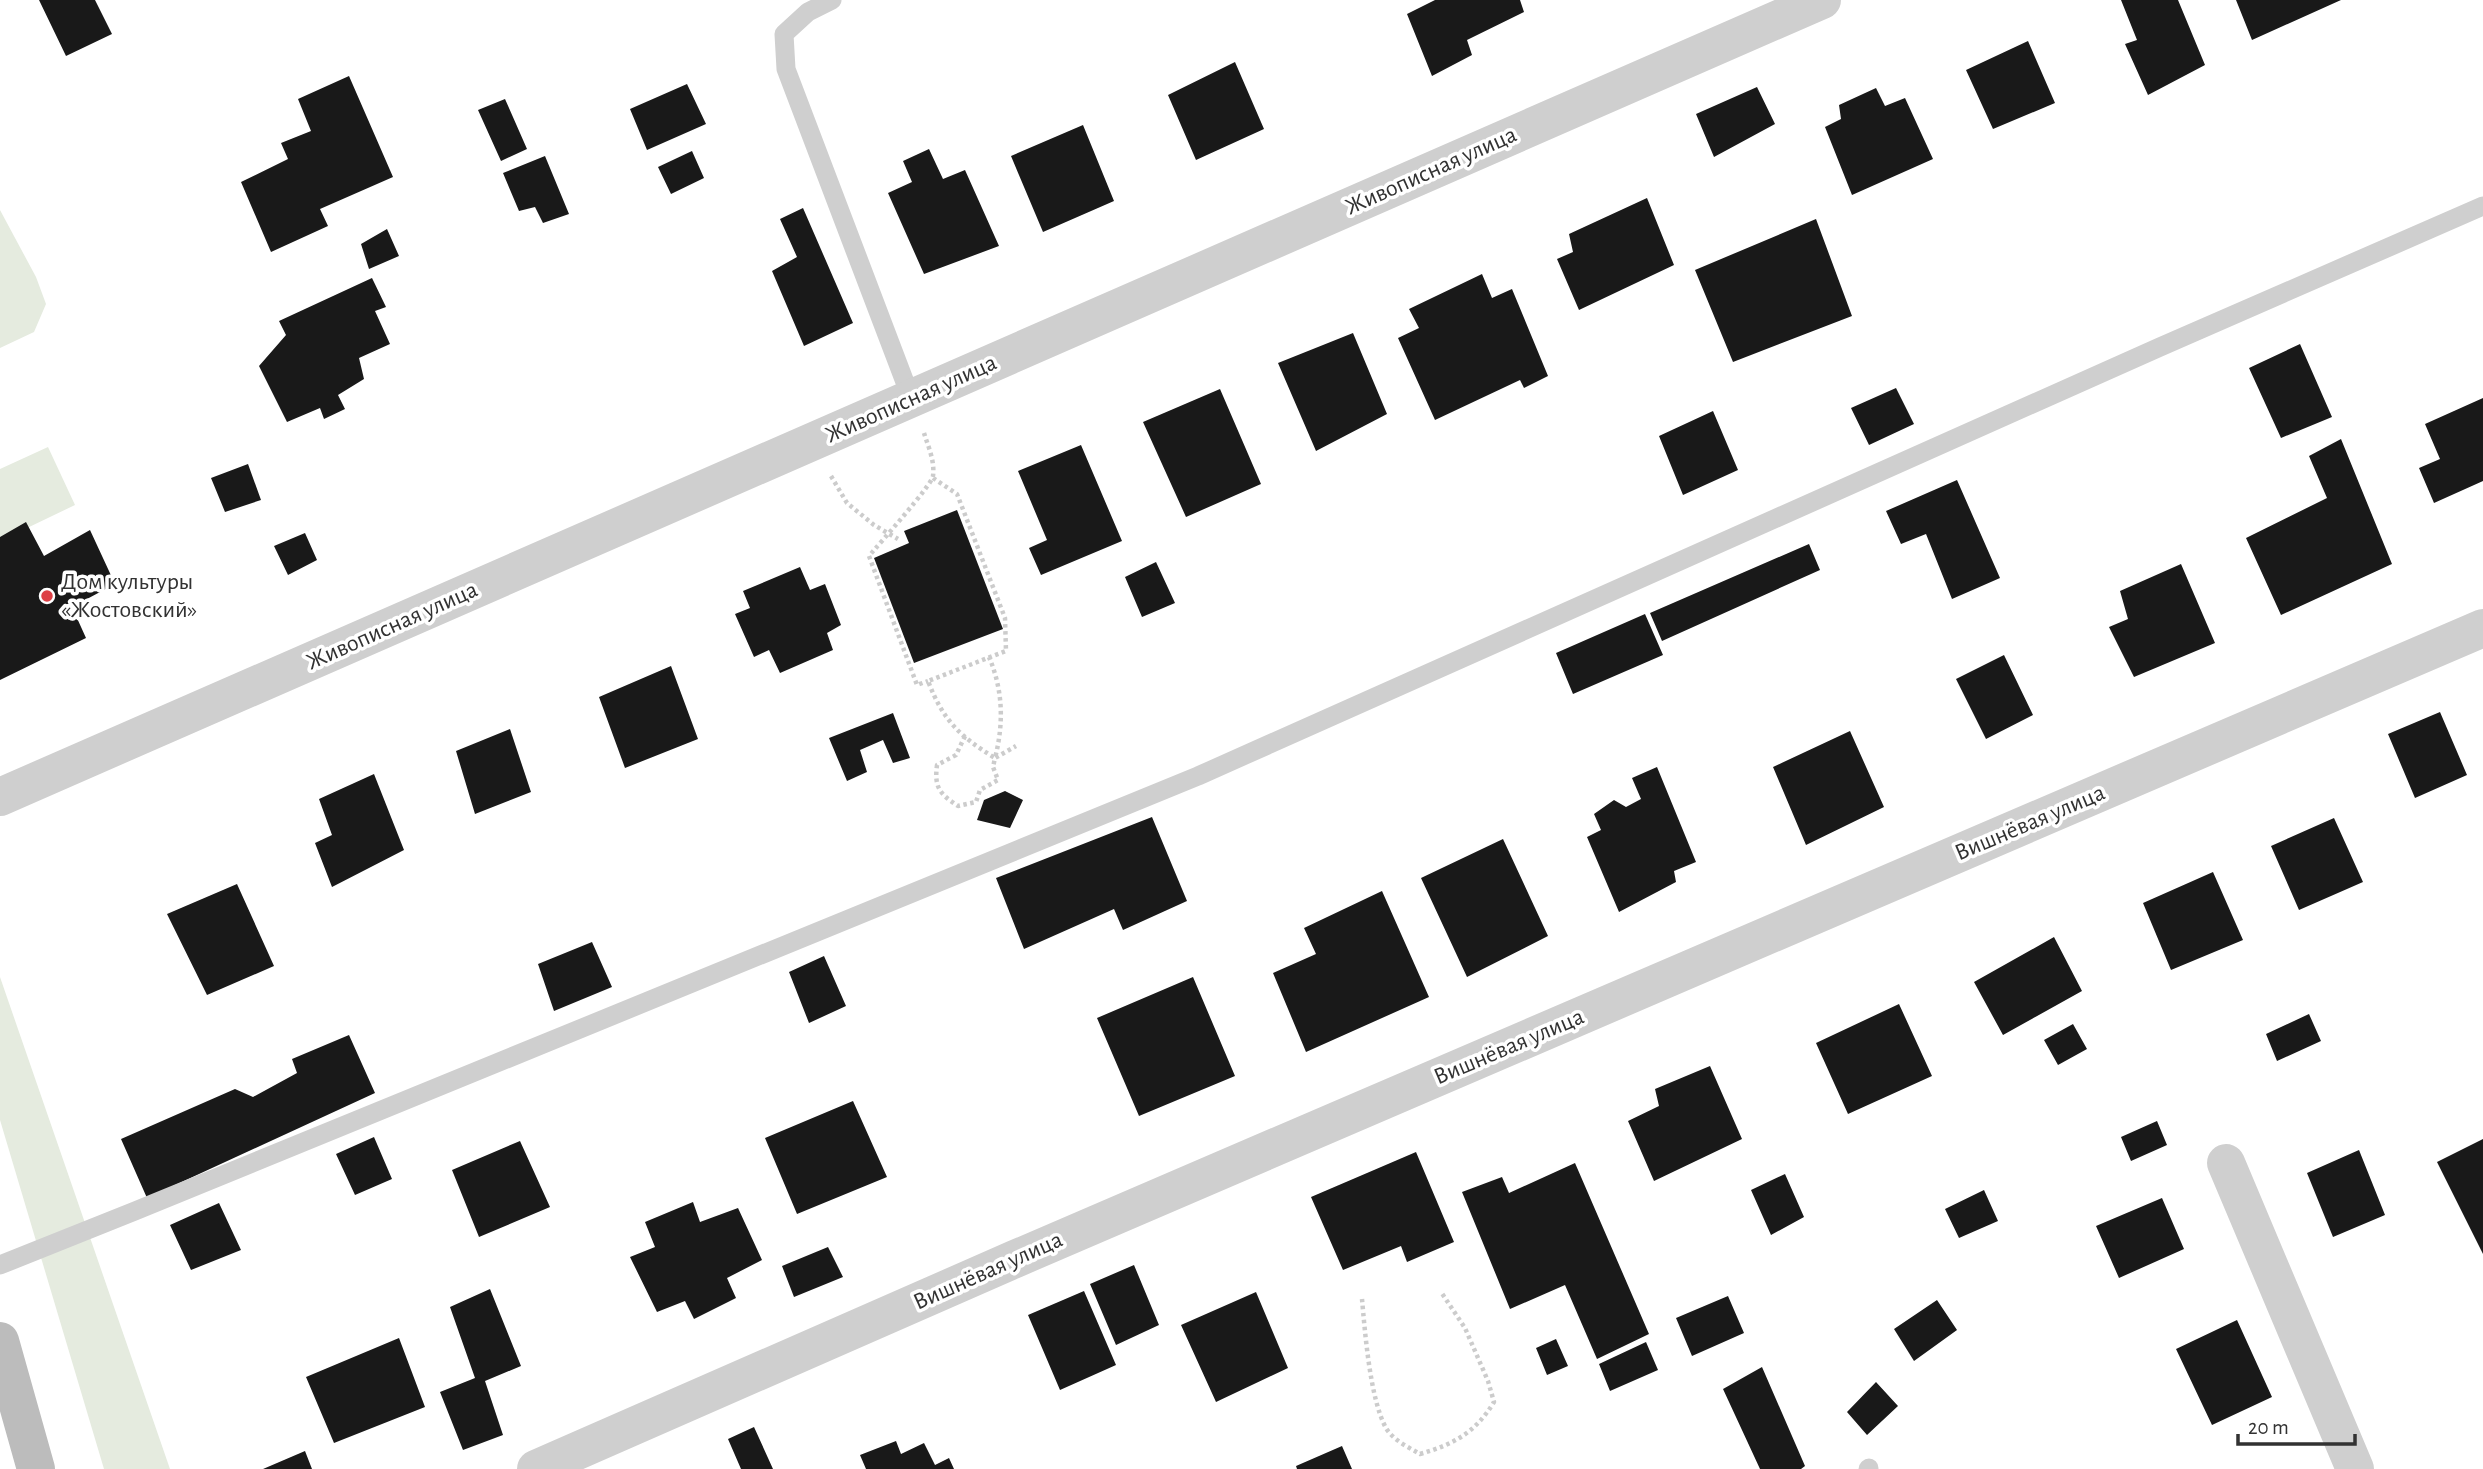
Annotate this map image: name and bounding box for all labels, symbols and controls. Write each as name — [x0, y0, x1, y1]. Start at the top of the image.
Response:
street label: Живописная улица — [1342, 122, 1520, 220]
street label: Живописная улица — [822, 350, 1000, 448]
place label: Дом культуры «Жостовский» — [61, 570, 197, 622]
street label: Живописная улица — [303, 577, 481, 675]
marker: Дом культуры «Жостовский» — [39, 588, 55, 604]
street label: Вишнёвая улица — [1951, 781, 2109, 865]
street label: Вишнёвая улица — [1430, 1005, 1588, 1089]
street label: Вишнёвая улица — [910, 1227, 1066, 1315]
scale bar — [2238, 1402, 2355, 1446]
text: 20 m — [2248, 1417, 2289, 1438]

